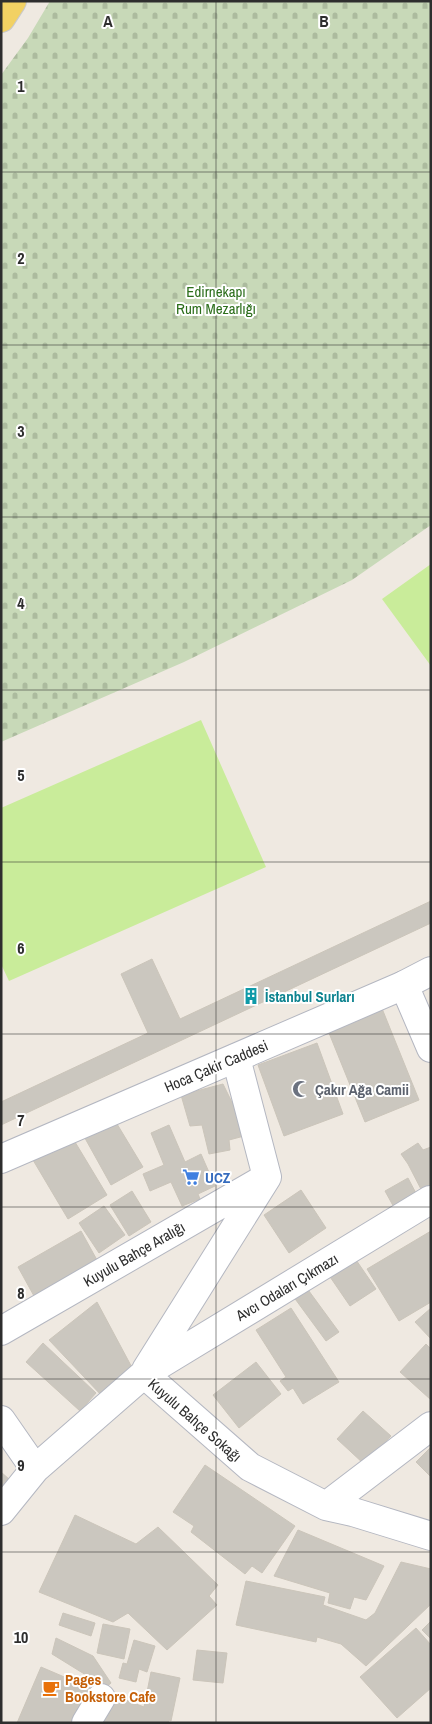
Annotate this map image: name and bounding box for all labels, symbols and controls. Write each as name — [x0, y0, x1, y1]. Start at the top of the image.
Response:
text: A — [103, 10, 113, 32]
text: B — [319, 10, 329, 32]
text: 1 — [17, 75, 25, 97]
text: 2 — [17, 247, 25, 269]
park label: Edirnekapı Rum Mezarlığı — [176, 281, 256, 319]
text: 3 — [17, 420, 25, 442]
text: 4 — [17, 592, 25, 614]
text: 5 — [17, 764, 25, 786]
text: 6 — [17, 937, 25, 959]
building icon: İstanbul Surları — [241, 986, 261, 1006]
place label: İstanbul Surları — [265, 986, 355, 1007]
street label: Hoca Çakir Caddesi — [161, 1035, 271, 1097]
mosque icon: Çakır Ağa Camii — [291, 1079, 311, 1099]
place label: Çakır Ağa Camii — [315, 1079, 409, 1100]
text: 7 — [17, 1109, 25, 1131]
supermarket icon: UCZ — [181, 1167, 201, 1187]
place label: UCZ — [205, 1167, 231, 1188]
street label: Kuyulu Bahçe Aralığı — [79, 1216, 189, 1292]
street label: Avcı Odaları Çıkmazı — [231, 1248, 342, 1326]
text: 8 — [17, 1282, 25, 1304]
street label: Kuyulu Bahçe Sokağı — [144, 1373, 246, 1467]
text: 9 — [17, 1454, 25, 1476]
text: 10 — [14, 1626, 28, 1648]
place label: Pages Bookstore Cafe — [65, 1669, 156, 1707]
cafe icon: Pages Bookstore Cafe — [41, 1678, 61, 1698]

